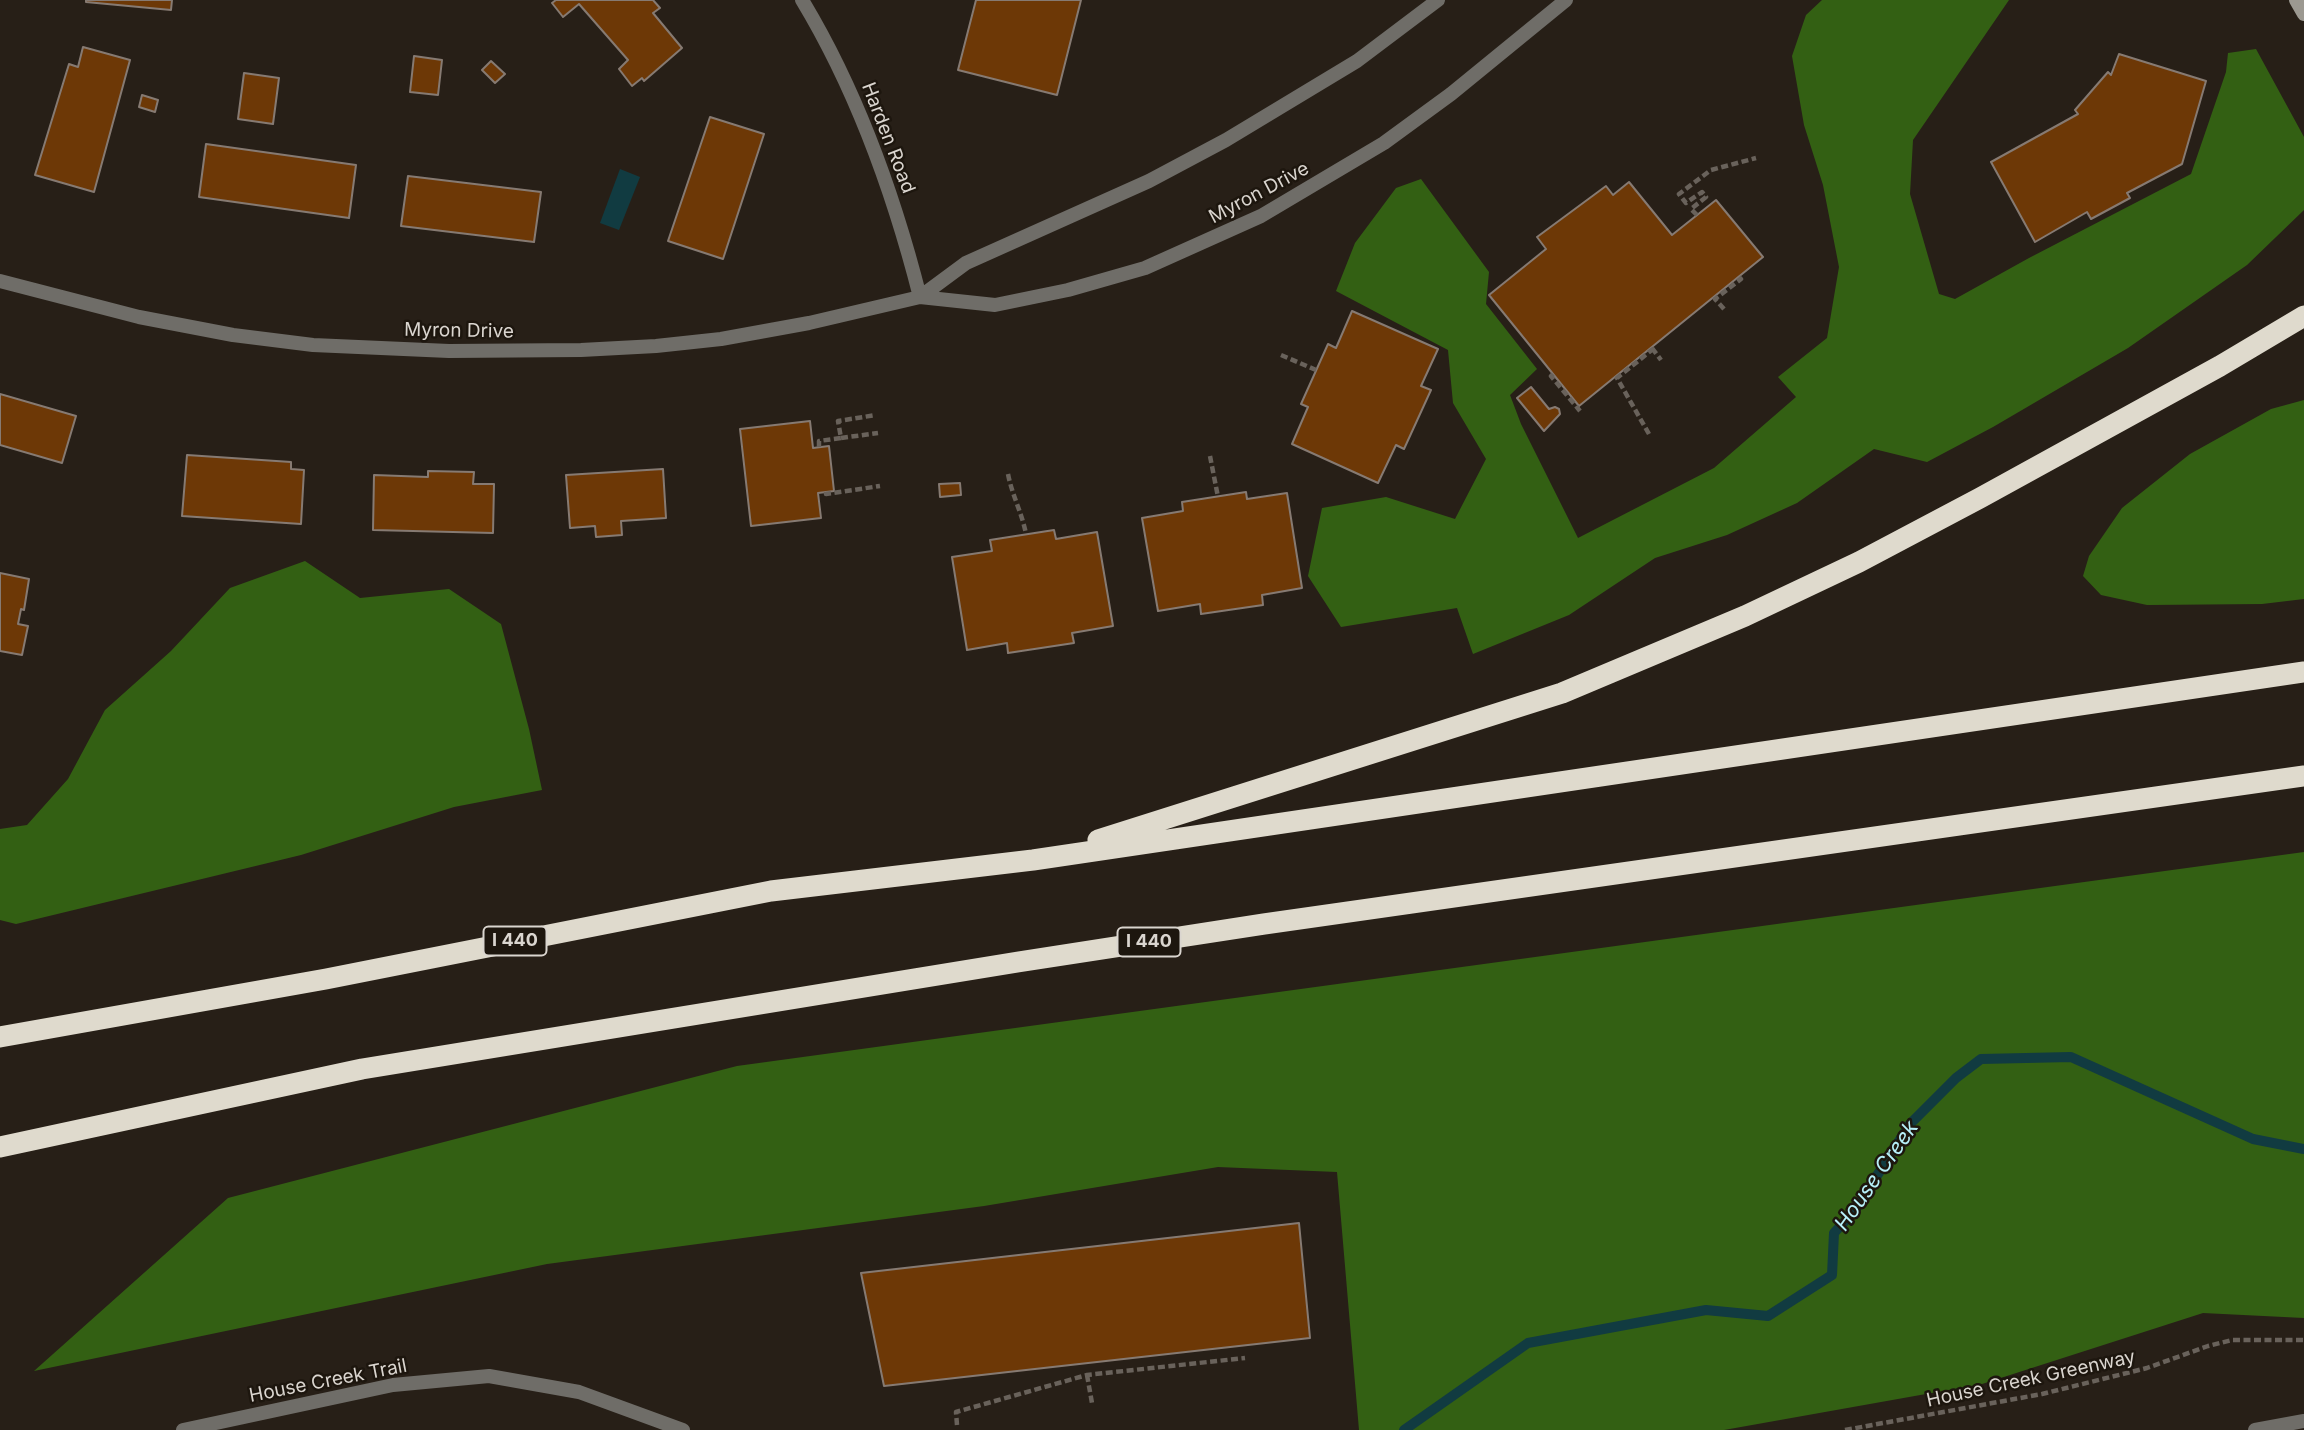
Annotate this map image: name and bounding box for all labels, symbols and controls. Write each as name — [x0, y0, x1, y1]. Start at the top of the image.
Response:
street label: Harden Road — [856, 79, 920, 197]
street label: Myron Drive — [1205, 157, 1313, 229]
street label: Myron Drive — [404, 319, 514, 343]
road number: I 440 — [484, 926, 546, 956]
road number: I 440 — [1118, 928, 1180, 957]
water label: House Creek — [1830, 1116, 1924, 1236]
street label: House Creek Greenway — [1925, 1346, 2137, 1412]
street label: House Creek Trail — [247, 1355, 409, 1407]

